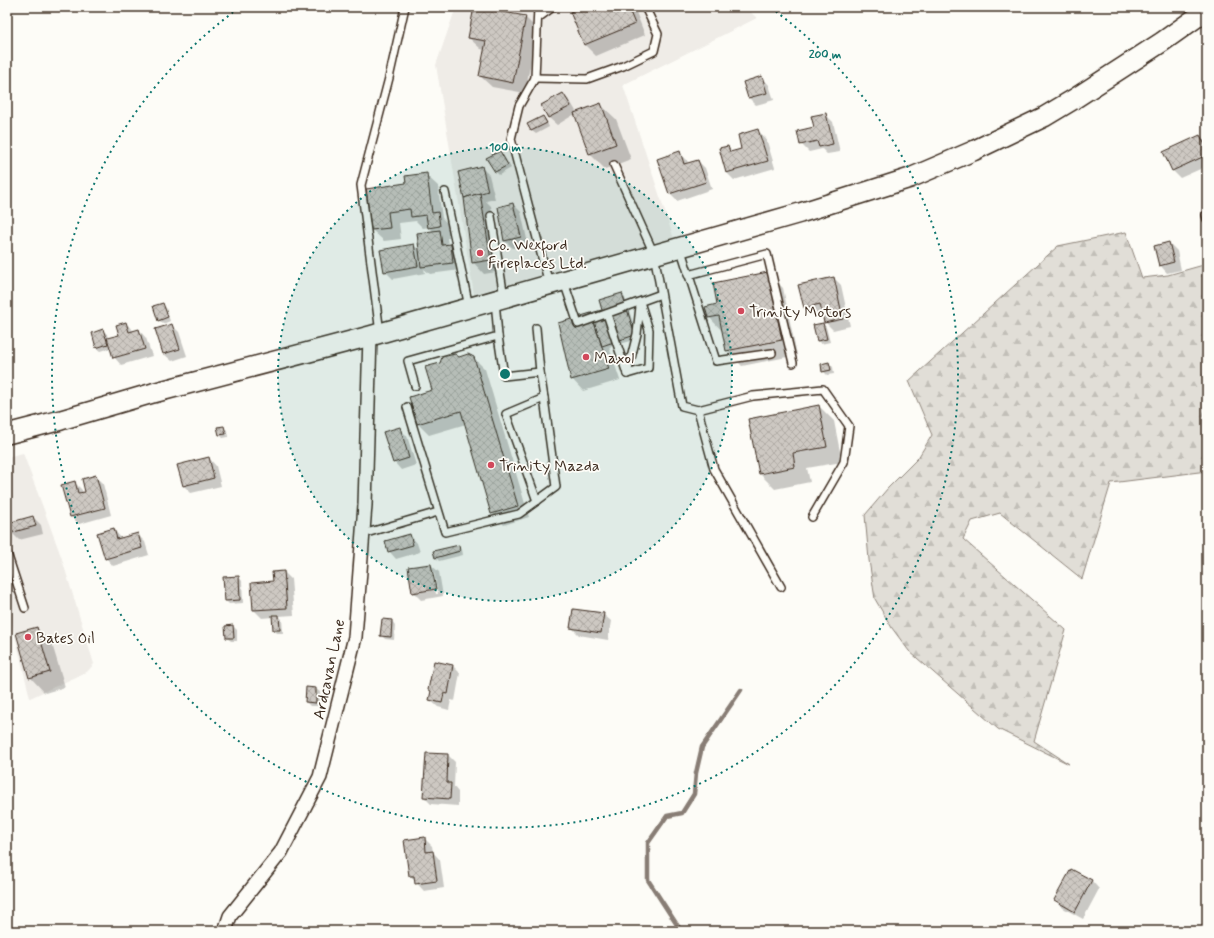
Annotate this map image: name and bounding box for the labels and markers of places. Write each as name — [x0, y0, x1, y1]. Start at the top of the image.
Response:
place label: Co. Wexford Fireplaces Ltd. — [488, 235, 587, 274]
marker: Co. Wexford Fireplaces Ltd. — [475, 248, 485, 258]
place label: Trinity Motors — [749, 302, 851, 323]
marker: Trinity Motors — [736, 306, 746, 316]
place label: Maxol — [594, 348, 634, 369]
marker: Maxol — [581, 352, 591, 362]
centre of rings — [498, 367, 512, 381]
place label: Trinity Mazda — [499, 456, 600, 477]
marker: Trinity Mazda — [486, 460, 496, 470]
place label: Bates Oil — [36, 628, 95, 649]
marker: Bates Oil — [23, 632, 33, 642]

